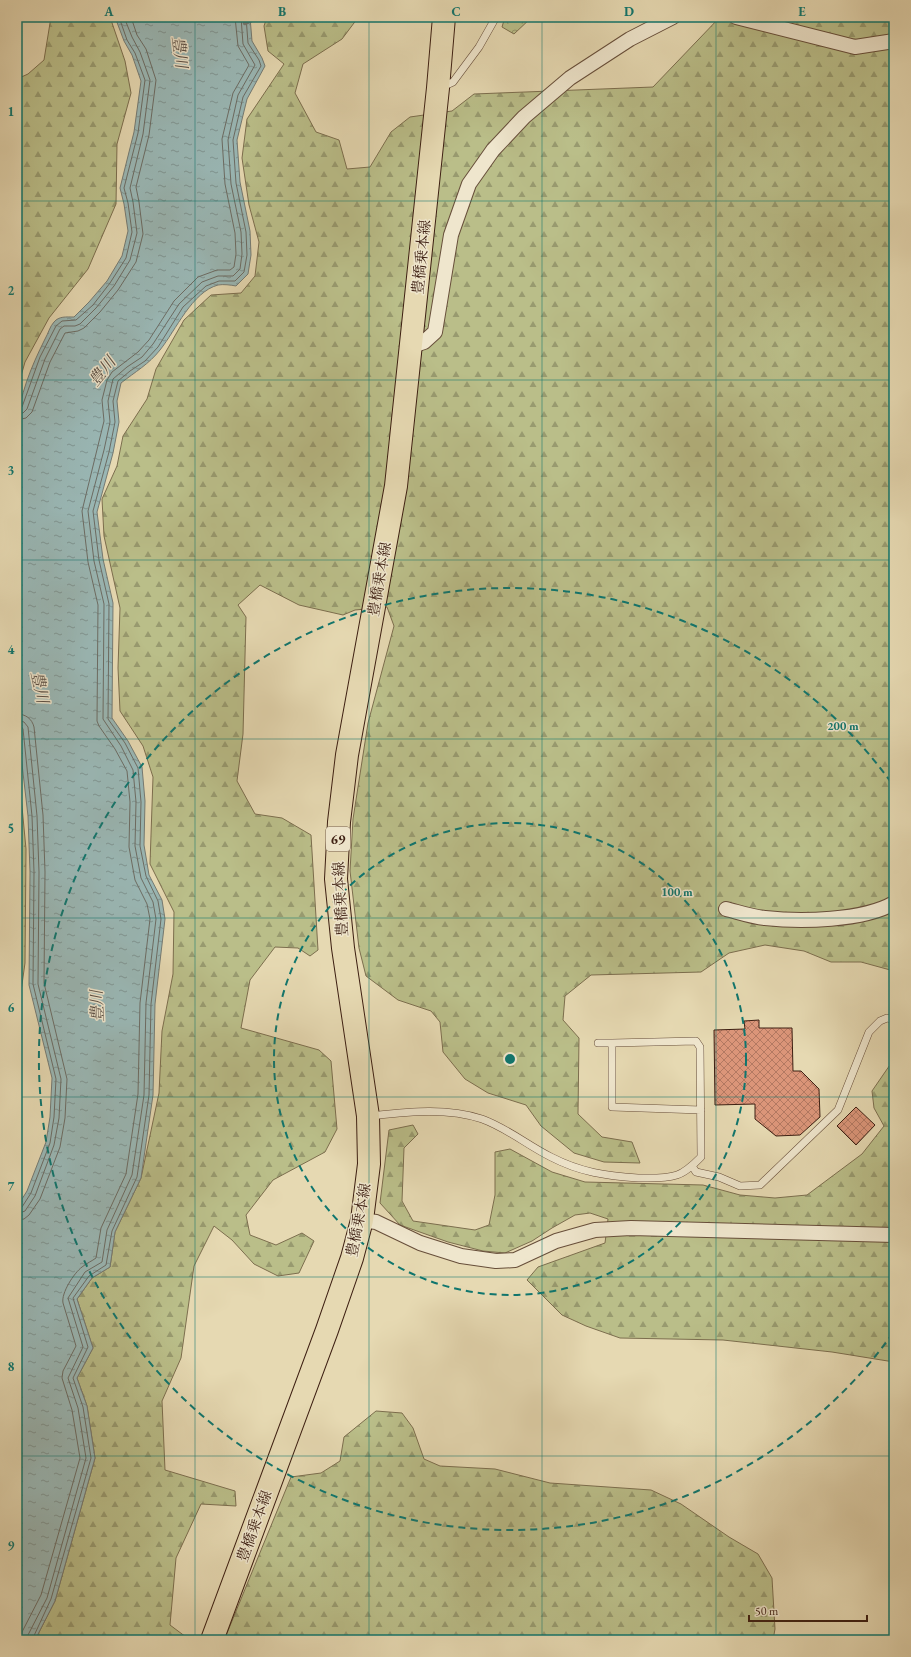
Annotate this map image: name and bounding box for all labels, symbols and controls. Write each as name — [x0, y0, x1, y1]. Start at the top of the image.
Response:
text: A — [103, 3, 114, 20]
text: B — [278, 3, 286, 20]
text: C — [451, 3, 461, 20]
text: D — [624, 3, 634, 20]
text: E — [798, 3, 806, 20]
water label: 豊川 — [168, 35, 193, 71]
text: 1 — [8, 103, 15, 120]
street label: 豊橋乗本線 — [408, 219, 434, 295]
text: 2 — [8, 282, 15, 299]
water label: 豊川 — [84, 350, 121, 390]
text: 3 — [8, 462, 15, 479]
street label: 豊橋乗本線 — [363, 540, 395, 618]
text: 4 — [8, 641, 15, 658]
water label: 豊川 — [26, 669, 54, 707]
text: 200 m — [827, 718, 859, 734]
text: 5 — [8, 820, 14, 837]
road number: 69 — [326, 827, 350, 851]
street label: 豊橋乗本線 — [329, 861, 351, 937]
text: 100 m — [661, 884, 693, 900]
water label: 豊川 — [86, 987, 108, 1023]
text: 6 — [8, 999, 15, 1016]
centre of rings — [503, 1052, 517, 1066]
text: 7 — [8, 1178, 15, 1195]
street label: 豊橋乗本線 — [342, 1181, 374, 1259]
text: 8 — [8, 1358, 15, 1375]
street label: 豊橋乗本線 — [232, 1488, 276, 1564]
text: 9 — [8, 1537, 15, 1554]
scale bar — [749, 1597, 867, 1623]
text: 50 m — [755, 1603, 779, 1619]

